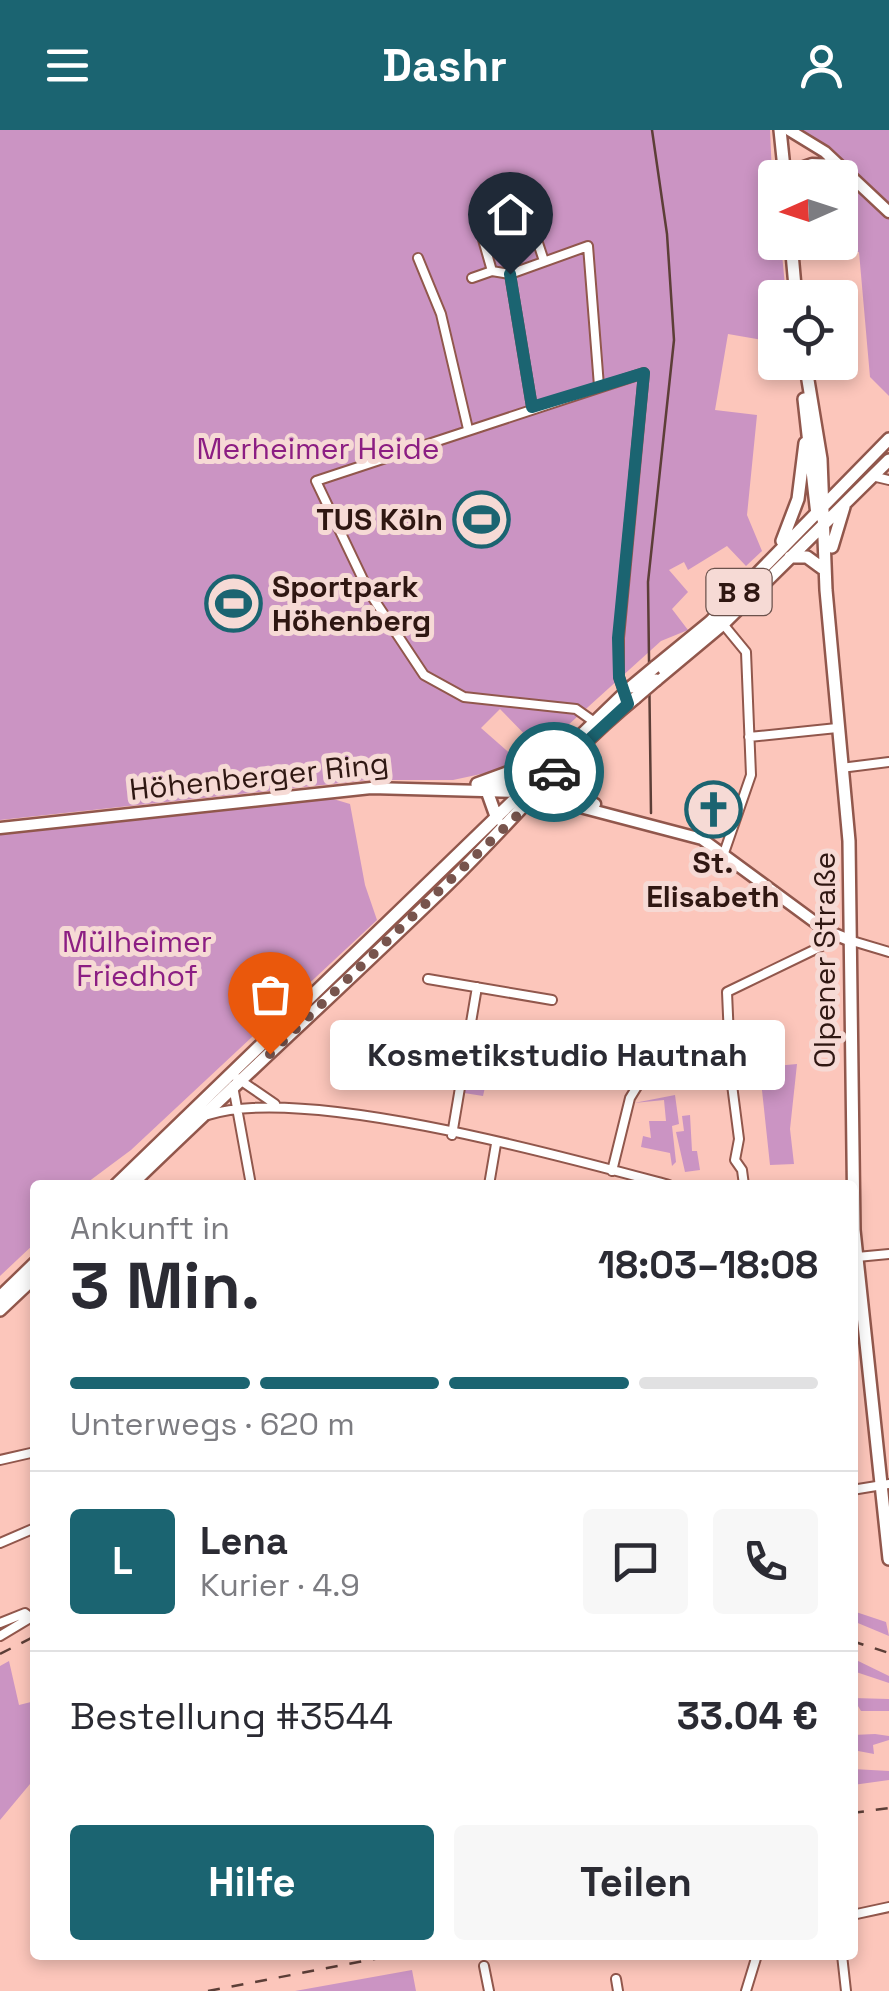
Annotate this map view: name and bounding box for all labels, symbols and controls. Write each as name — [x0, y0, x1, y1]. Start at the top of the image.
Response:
text: Dashr — [382, 37, 507, 94]
icon: menu — [40, 38, 95, 93]
icon: person — [794, 38, 849, 93]
north arrow — [758, 160, 858, 260]
map controls — [758, 160, 858, 380]
pin — [468, 172, 553, 275]
icon: home — [483, 187, 538, 242]
button: locate — [758, 280, 858, 380]
park label: Merheimer Heide — [197, 429, 439, 468]
sports icon: TUS Köln — [452, 489, 512, 549]
place label: TUS Köln — [316, 500, 443, 539]
place label: Sportpark Höhenberg — [272, 567, 431, 640]
road number: B 8 — [706, 569, 772, 615]
sports icon: Sportpark Höhenberg — [203, 573, 263, 633]
courier — [504, 722, 604, 822]
street label: Höhenberger Ring — [127, 743, 391, 809]
icon: car — [527, 745, 582, 800]
church icon: St. Elisabeth — [683, 780, 743, 840]
place label: St. Elisabeth — [646, 843, 780, 916]
street label: Olpener Straße — [805, 852, 844, 1068]
park label: Mülheimer Friedhof — [62, 922, 212, 995]
pin — [228, 952, 313, 1055]
icon: bag — [243, 967, 298, 1022]
callout: Kosmetikstudio Hautnah — [330, 1019, 785, 1089]
text: Kosmetikstudio Hautnah — [367, 1035, 748, 1075]
text: Ankunft in — [70, 1208, 230, 1248]
text: 18:03–18:08 — [598, 1241, 818, 1289]
text: 3 Min. — [70, 1244, 260, 1327]
text: Unterwegs · 620 m — [70, 1404, 355, 1444]
button: chat — [583, 1509, 688, 1614]
button: phone — [713, 1509, 818, 1614]
text: Lena — [200, 1517, 288, 1565]
text: L — [112, 1537, 133, 1585]
text: Kurier · 4.9 — [200, 1565, 360, 1605]
text: Bestellung #3544 — [70, 1692, 393, 1740]
text: 33.04 € — [677, 1692, 818, 1740]
button: Hilfe — [70, 1825, 434, 1940]
button: Teilen — [454, 1825, 818, 1940]

